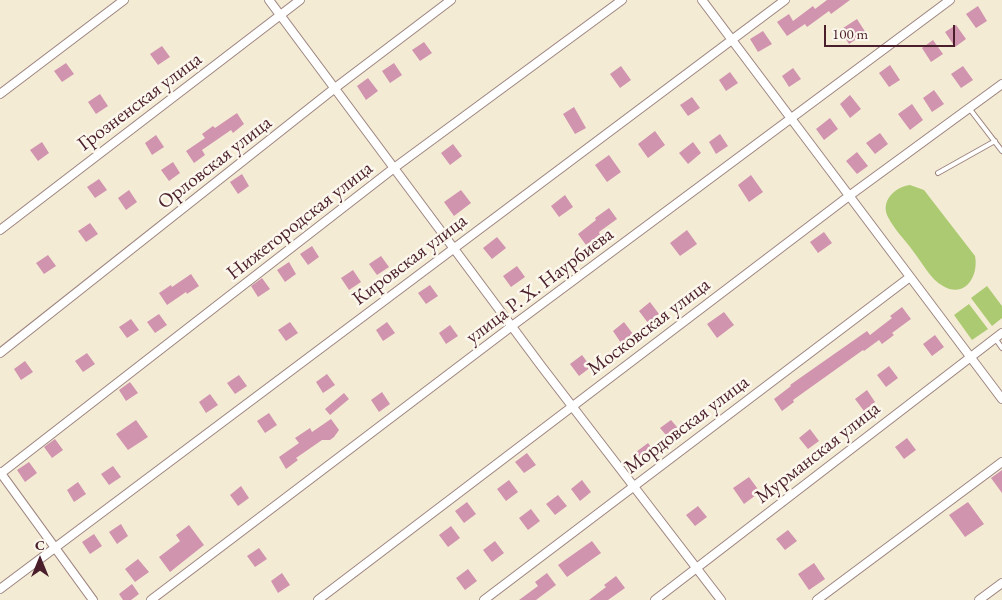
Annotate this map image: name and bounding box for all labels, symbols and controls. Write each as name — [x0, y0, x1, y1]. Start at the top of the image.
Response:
scale bar — [827, 15, 958, 47]
text: 100 m — [832, 24, 868, 43]
street label: Грозненская улица — [73, 47, 207, 157]
street label: Орловская улица — [153, 111, 277, 215]
street label: Нижегородская улица — [222, 157, 378, 285]
street label: Кировская улица — [348, 209, 472, 311]
street label: улица Р. Х. Наурбиева — [461, 223, 619, 349]
street label: Московская улица — [583, 273, 715, 381]
street label: Мордовская улица — [620, 370, 754, 480]
street label: Мурманская улица — [751, 397, 885, 509]
north arrow — [15, 535, 65, 585]
text: С — [35, 536, 45, 554]

